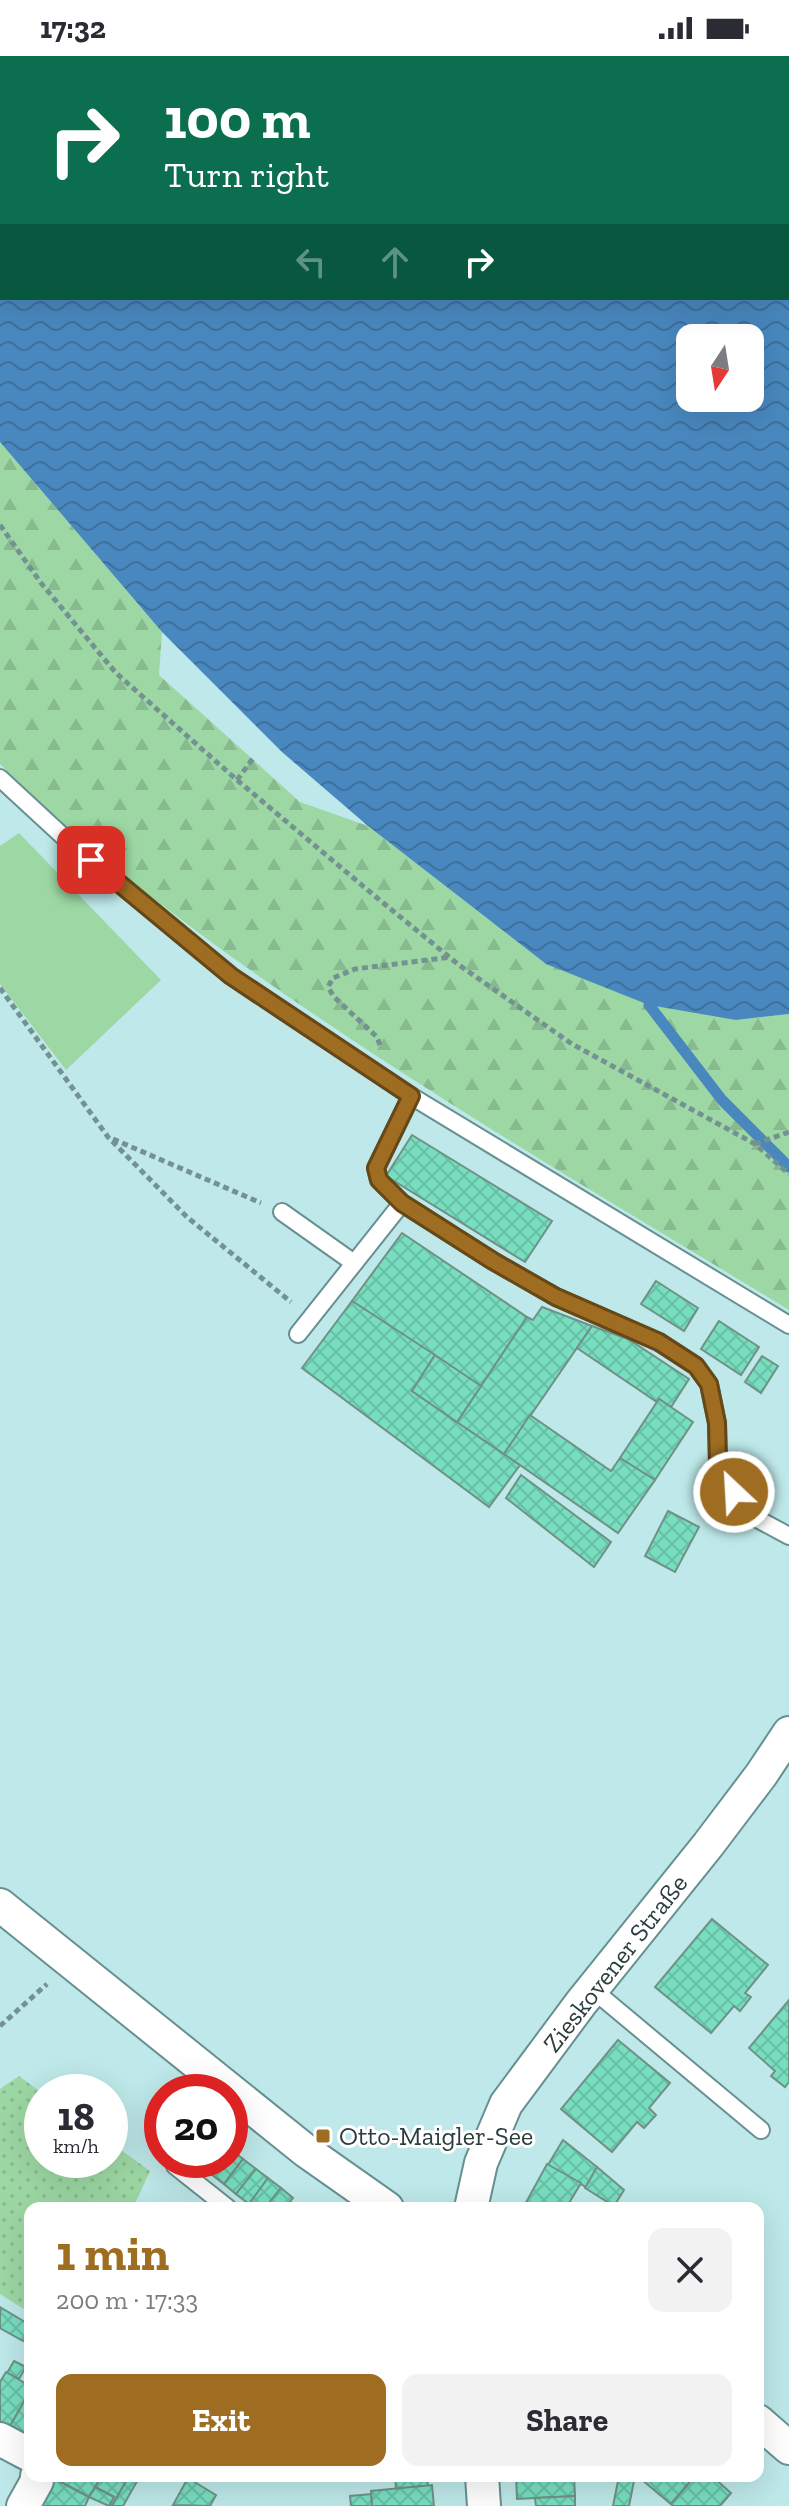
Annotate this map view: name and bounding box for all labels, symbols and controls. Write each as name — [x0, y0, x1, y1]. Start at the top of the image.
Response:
text: 17:32 — [40, 10, 106, 46]
text: 100 m — [164, 85, 311, 152]
icon: right — [32, 88, 136, 192]
text: Turn right — [164, 153, 329, 196]
icon: left — [289, 240, 333, 284]
icon: ahead — [373, 240, 417, 284]
icon: right — [457, 240, 501, 284]
north arrow — [676, 324, 764, 412]
map controls — [676, 324, 764, 412]
pin — [57, 826, 125, 894]
icon: arrive — [69, 838, 113, 882]
position arrow — [692, 1450, 776, 1534]
street label: Zieskovener Straße — [536, 1868, 694, 2058]
speed limit sign: 20 — [144, 2074, 248, 2178]
text: 18 — [57, 2092, 95, 2140]
place label: Otto-Maigler-See — [339, 2120, 533, 2152]
marker: Otto-Maigler-See — [314, 2127, 332, 2145]
text: km/h — [53, 2134, 99, 2158]
text: 1 min — [56, 2225, 169, 2282]
button: close — [648, 2228, 732, 2312]
text: 200 m · 17:33 — [56, 2284, 198, 2316]
button: Exit — [56, 2374, 386, 2466]
button: Share — [402, 2374, 732, 2466]

